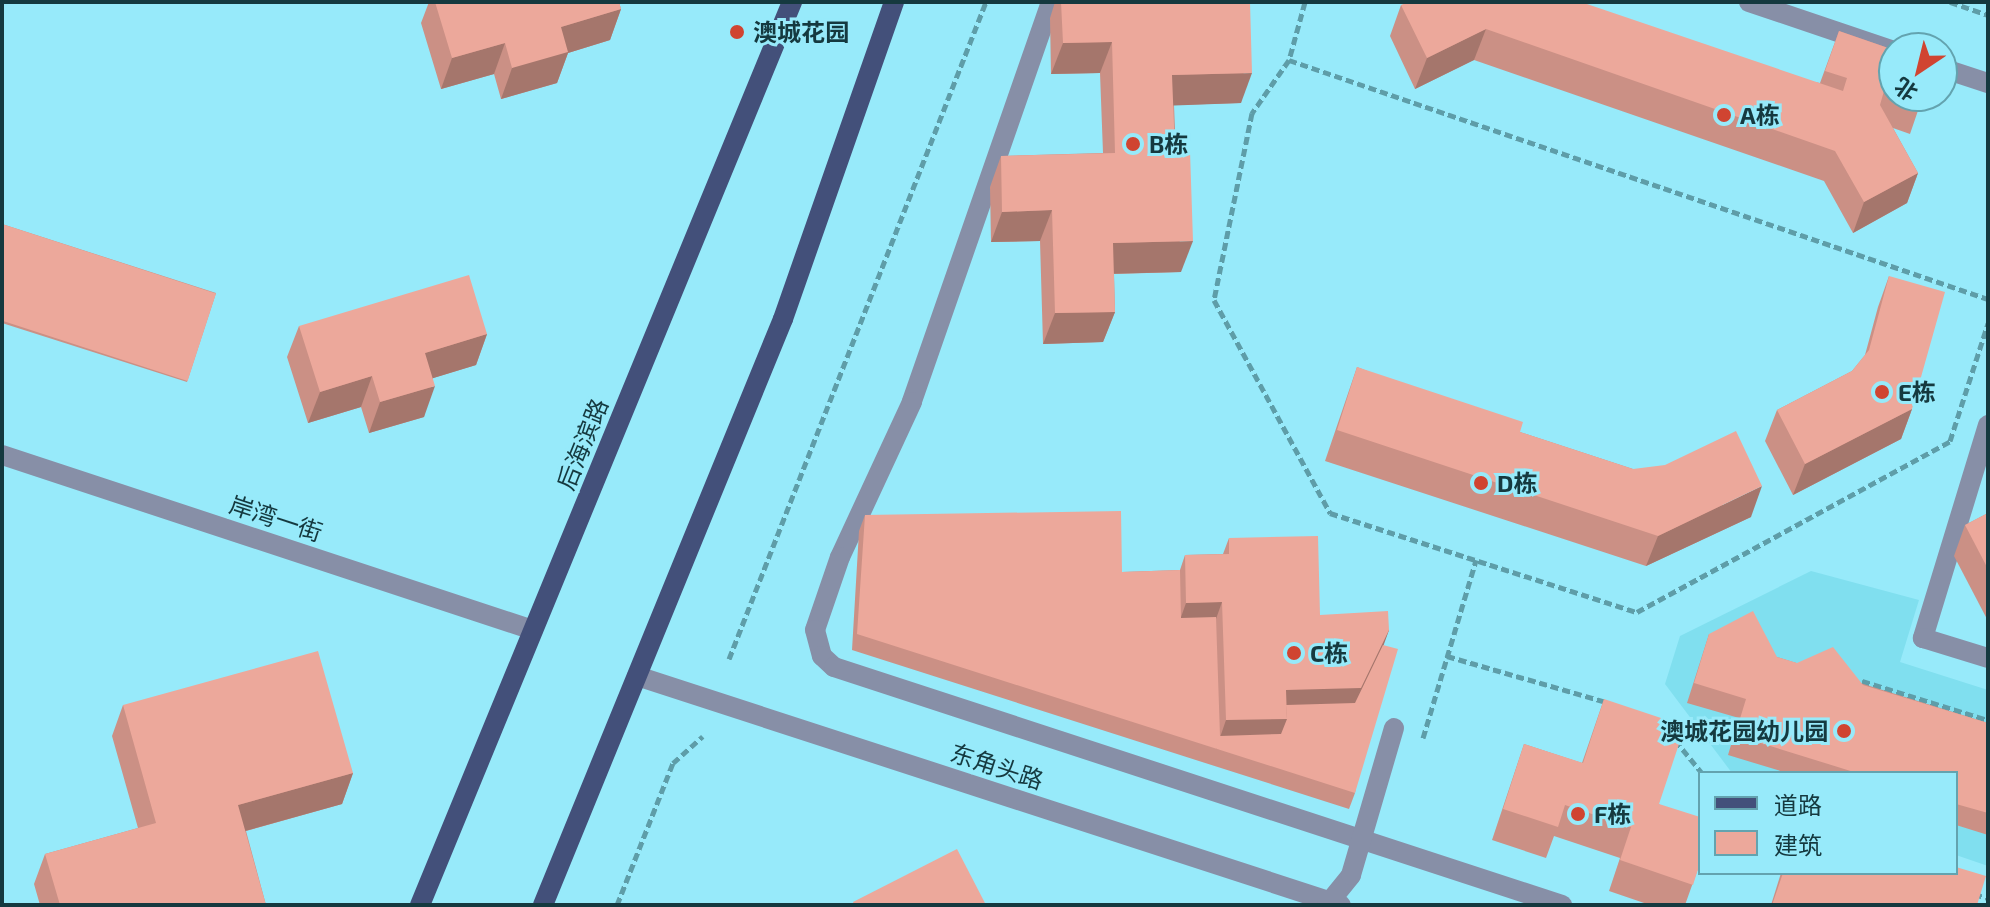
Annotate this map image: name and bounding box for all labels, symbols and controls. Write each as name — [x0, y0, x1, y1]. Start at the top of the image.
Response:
place label: 澳城花园 — [753, 18, 849, 46]
marker: 澳城花园 — [728, 23, 746, 41]
north arrow — [1878, 32, 1958, 112]
text: 北 — [1889, 73, 1922, 107]
place label: A栋 — [1740, 101, 1780, 129]
marker: A栋 — [1715, 106, 1733, 124]
place label: B栋 — [1149, 130, 1188, 158]
marker: B栋 — [1124, 135, 1142, 153]
place label: E栋 — [1898, 378, 1936, 406]
marker: E栋 — [1873, 383, 1891, 401]
street label: 后海滨路 — [551, 394, 613, 494]
place label: D栋 — [1497, 469, 1537, 497]
marker: D栋 — [1472, 474, 1490, 492]
street label: 岸湾一街 — [226, 489, 326, 547]
place label: C栋 — [1310, 639, 1348, 667]
marker: C栋 — [1285, 644, 1303, 662]
place label: 澳城花园幼儿园 — [1660, 717, 1828, 745]
marker: 澳城花园幼儿园 — [1835, 722, 1853, 740]
street label: 东角头路 — [947, 737, 1047, 795]
legend — [1698, 771, 1958, 875]
text: 道路 — [1774, 790, 1822, 819]
place label: F栋 — [1594, 800, 1631, 828]
marker: F栋 — [1569, 805, 1587, 823]
text: 建筑 — [1774, 830, 1822, 859]

